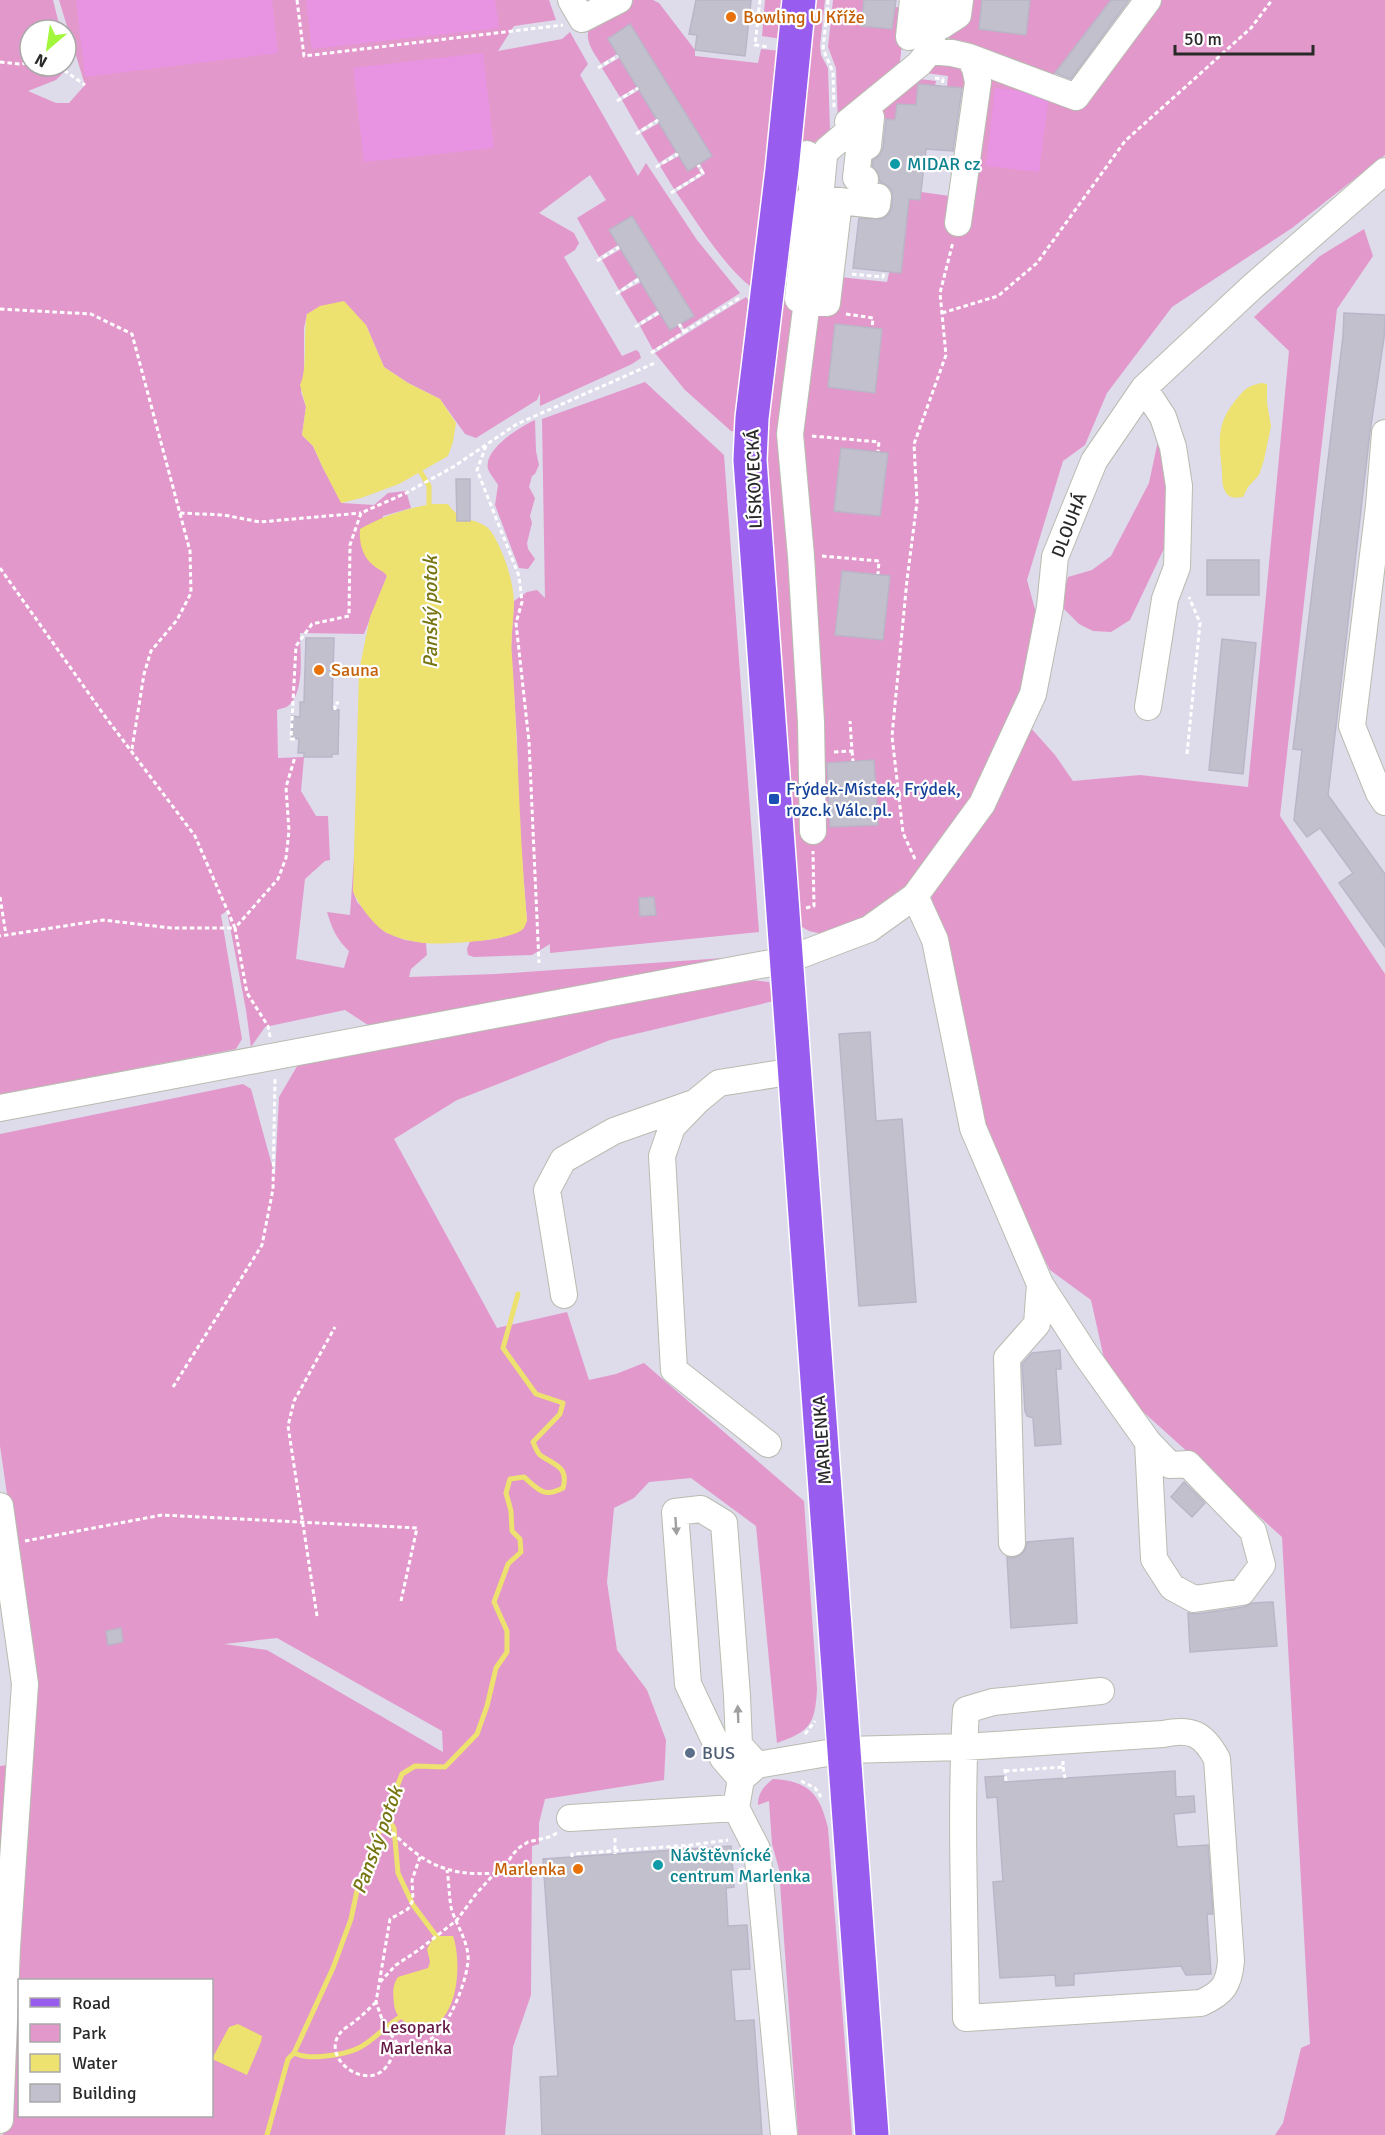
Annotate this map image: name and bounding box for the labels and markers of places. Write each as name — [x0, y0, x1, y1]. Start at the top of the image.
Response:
place label: Bowling U Kříže — [743, 6, 865, 28]
marker: Bowling U Kříže — [724, 10, 738, 24]
place label: MIDAR cz — [907, 153, 981, 175]
marker: MIDAR cz — [888, 157, 902, 171]
place label: Sauna — [331, 659, 379, 681]
marker: Sauna — [312, 663, 326, 677]
place label: Frýdek-Místek, Frýdek, rozc.k Válc.pl. — [786, 778, 961, 821]
marker: Frýdek-Místek, Frýdek, rozc.k Válc.pl. — [767, 792, 781, 806]
place label: BUS — [702, 1742, 735, 1764]
marker: BUS — [683, 1746, 697, 1760]
place label: Návštěvnícké centrum Marlenka — [670, 1844, 811, 1887]
place label: Marlenka — [494, 1858, 566, 1880]
marker: Návštěvnícké centrum Marlenka — [651, 1858, 665, 1872]
marker: Marlenka — [571, 1862, 585, 1876]

